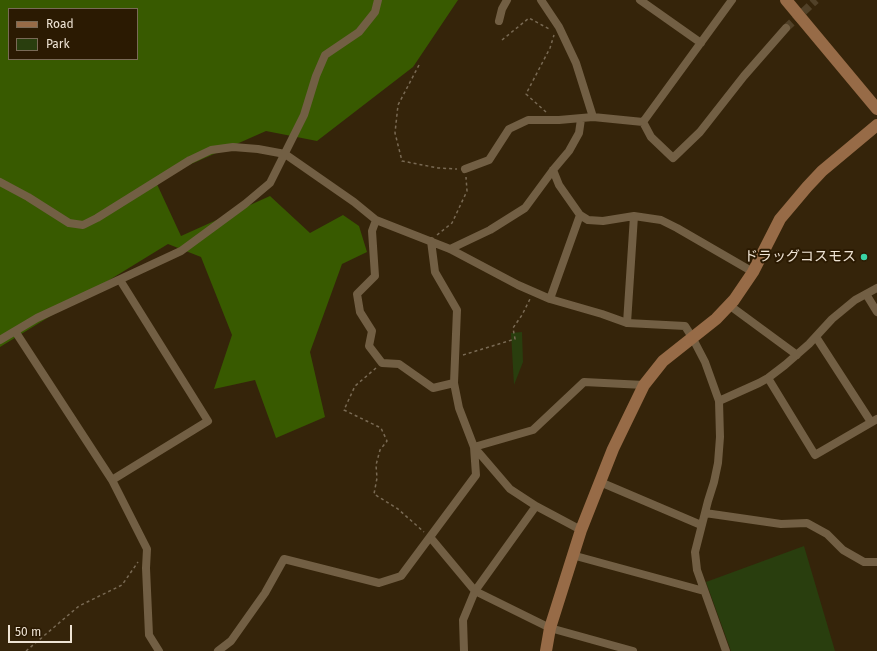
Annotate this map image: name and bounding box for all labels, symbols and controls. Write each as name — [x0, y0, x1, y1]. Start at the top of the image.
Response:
legend — [8, 8, 138, 60]
text: Road — [46, 17, 74, 31]
text: Park — [46, 37, 70, 51]
place label: ドラッグコスモス — [744, 249, 856, 265]
marker: ドラッグコスモス — [859, 252, 869, 262]
scale bar — [10, 617, 74, 643]
text: 50 m — [15, 625, 41, 639]

